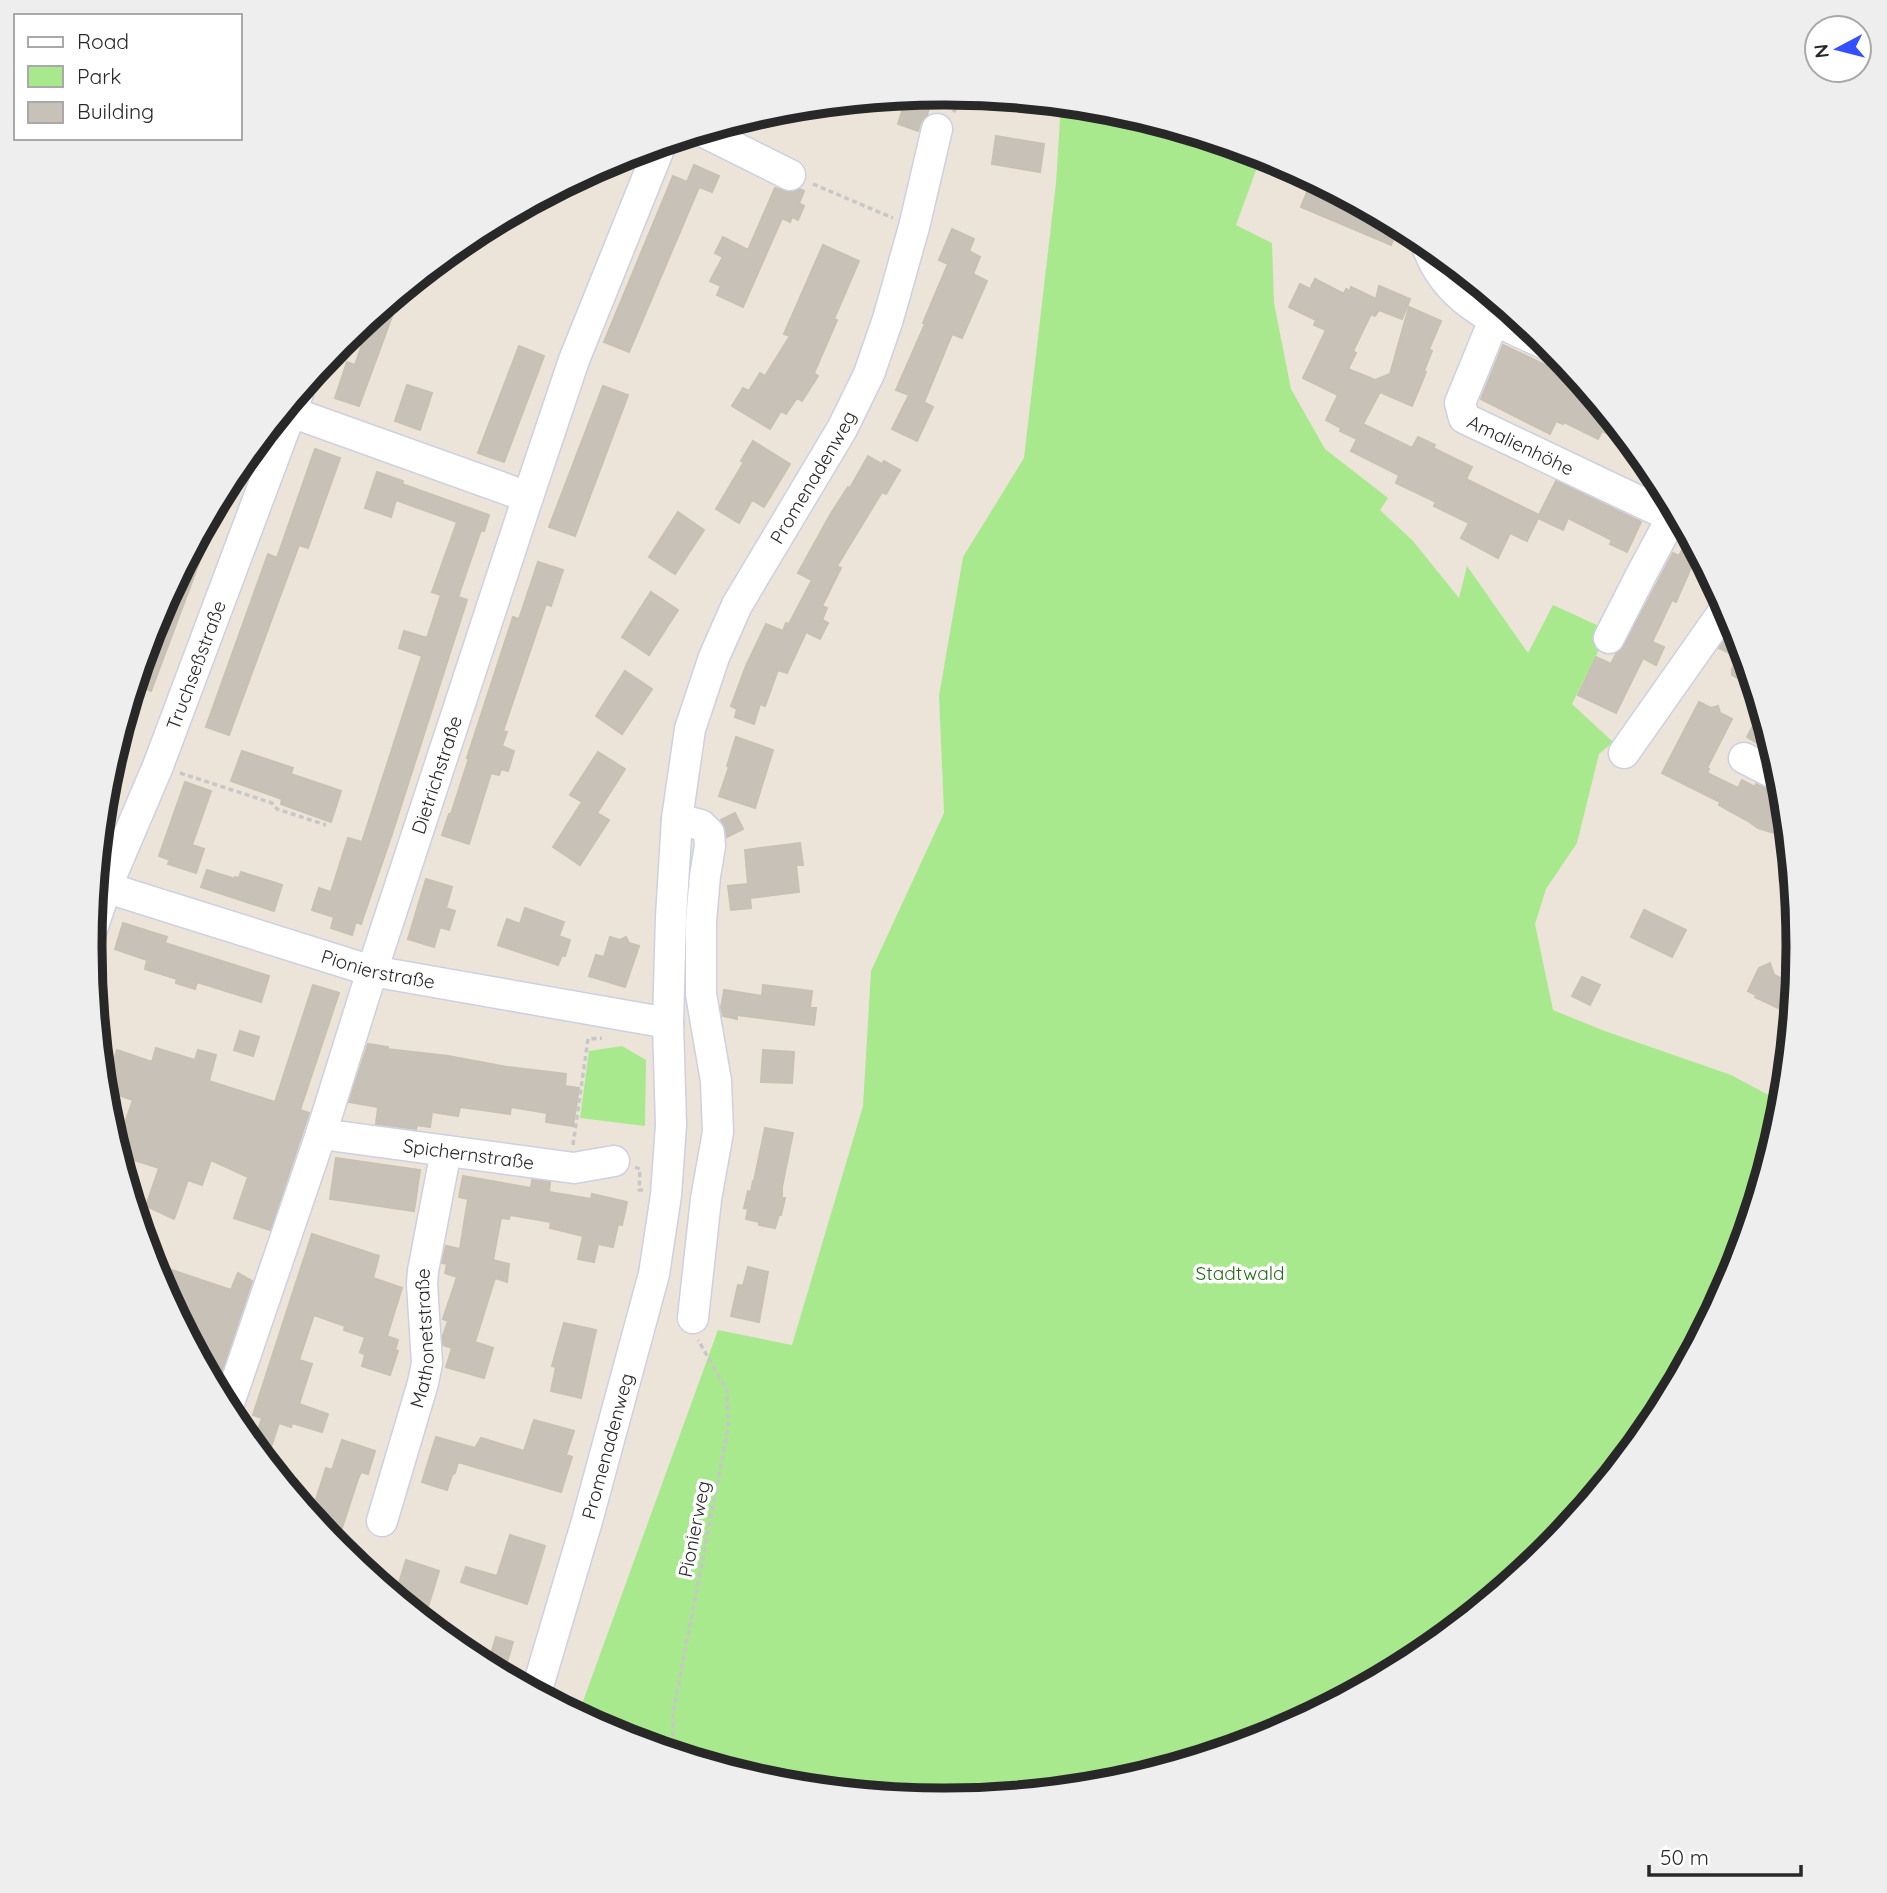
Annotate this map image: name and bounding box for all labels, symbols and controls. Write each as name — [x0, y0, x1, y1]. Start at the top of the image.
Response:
legend — [14, 14, 242, 140]
north arrow — [1803, 14, 1873, 84]
text: Road — [77, 28, 129, 54]
text: N — [1808, 43, 1834, 59]
text: Park — [77, 63, 121, 89]
text: Building — [77, 98, 154, 124]
street label: Promenadenweg — [764, 407, 861, 548]
street label: Amalienhöhe — [1464, 409, 1578, 481]
street label: Truchseßstraße — [161, 597, 231, 733]
street label: Dietrichstraße — [406, 712, 467, 837]
street label: Pionierstraße — [318, 944, 437, 994]
street label: Spichernstraße — [402, 1133, 536, 1175]
park label: Stadtwald — [1196, 1261, 1284, 1285]
street label: Mathonetstraße — [404, 1267, 439, 1411]
street label: Promenadenweg — [576, 1370, 639, 1522]
street label: Pionierweg — [673, 1479, 715, 1579]
scale bar — [1649, 1834, 1801, 1878]
text: 50 m — [1660, 1844, 1709, 1870]

